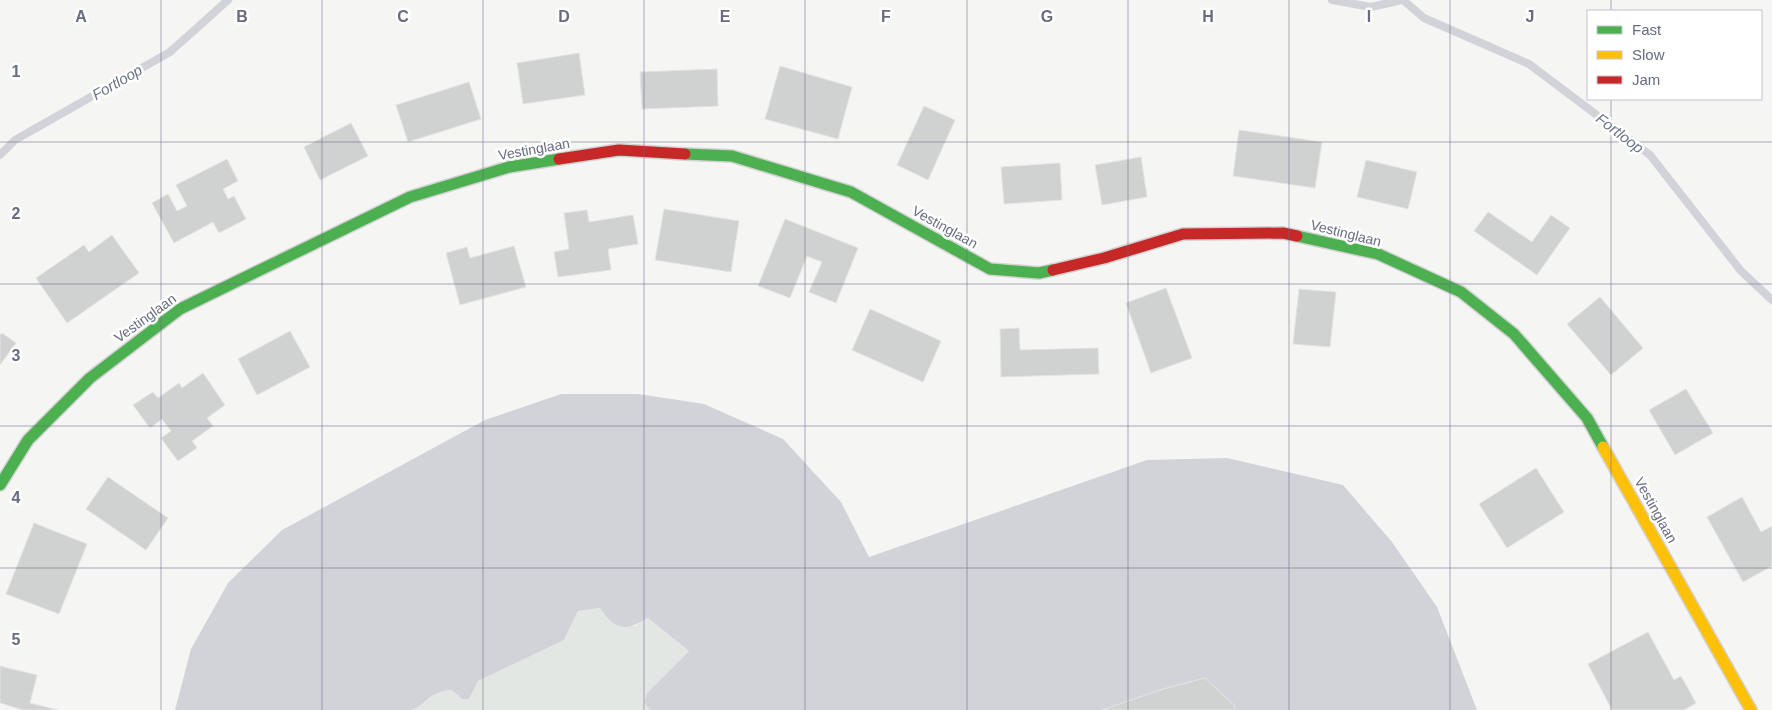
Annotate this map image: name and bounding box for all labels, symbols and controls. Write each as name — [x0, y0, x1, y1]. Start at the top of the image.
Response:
text: A — [75, 8, 87, 25]
text: B — [236, 8, 248, 25]
text: C — [397, 8, 409, 25]
text: D — [558, 8, 570, 25]
text: E — [720, 8, 731, 25]
text: F — [881, 8, 891, 25]
text: G — [1041, 8, 1053, 25]
text: H — [1202, 8, 1214, 25]
text: I — [1367, 8, 1371, 25]
text: J — [1526, 8, 1534, 25]
legend — [1587, 10, 1762, 100]
text: Fast — [1632, 21, 1662, 38]
text: Slow — [1632, 46, 1665, 63]
water label: Fortloop — [89, 61, 145, 103]
text: 1 — [12, 63, 21, 80]
text: Jam — [1632, 71, 1660, 88]
water label: Fortloop — [1593, 110, 1647, 156]
street label: Vestinglaan — [497, 135, 571, 163]
street label: Vestinglaan — [909, 202, 981, 252]
text: 2 — [12, 205, 21, 222]
street label: Vestinglaan — [1309, 216, 1383, 250]
street label: Vestinglaan — [111, 290, 179, 346]
text: 3 — [12, 347, 21, 364]
street label: Vestinglaan — [1631, 474, 1681, 546]
text: 4 — [12, 489, 21, 506]
text: 5 — [12, 631, 21, 648]

